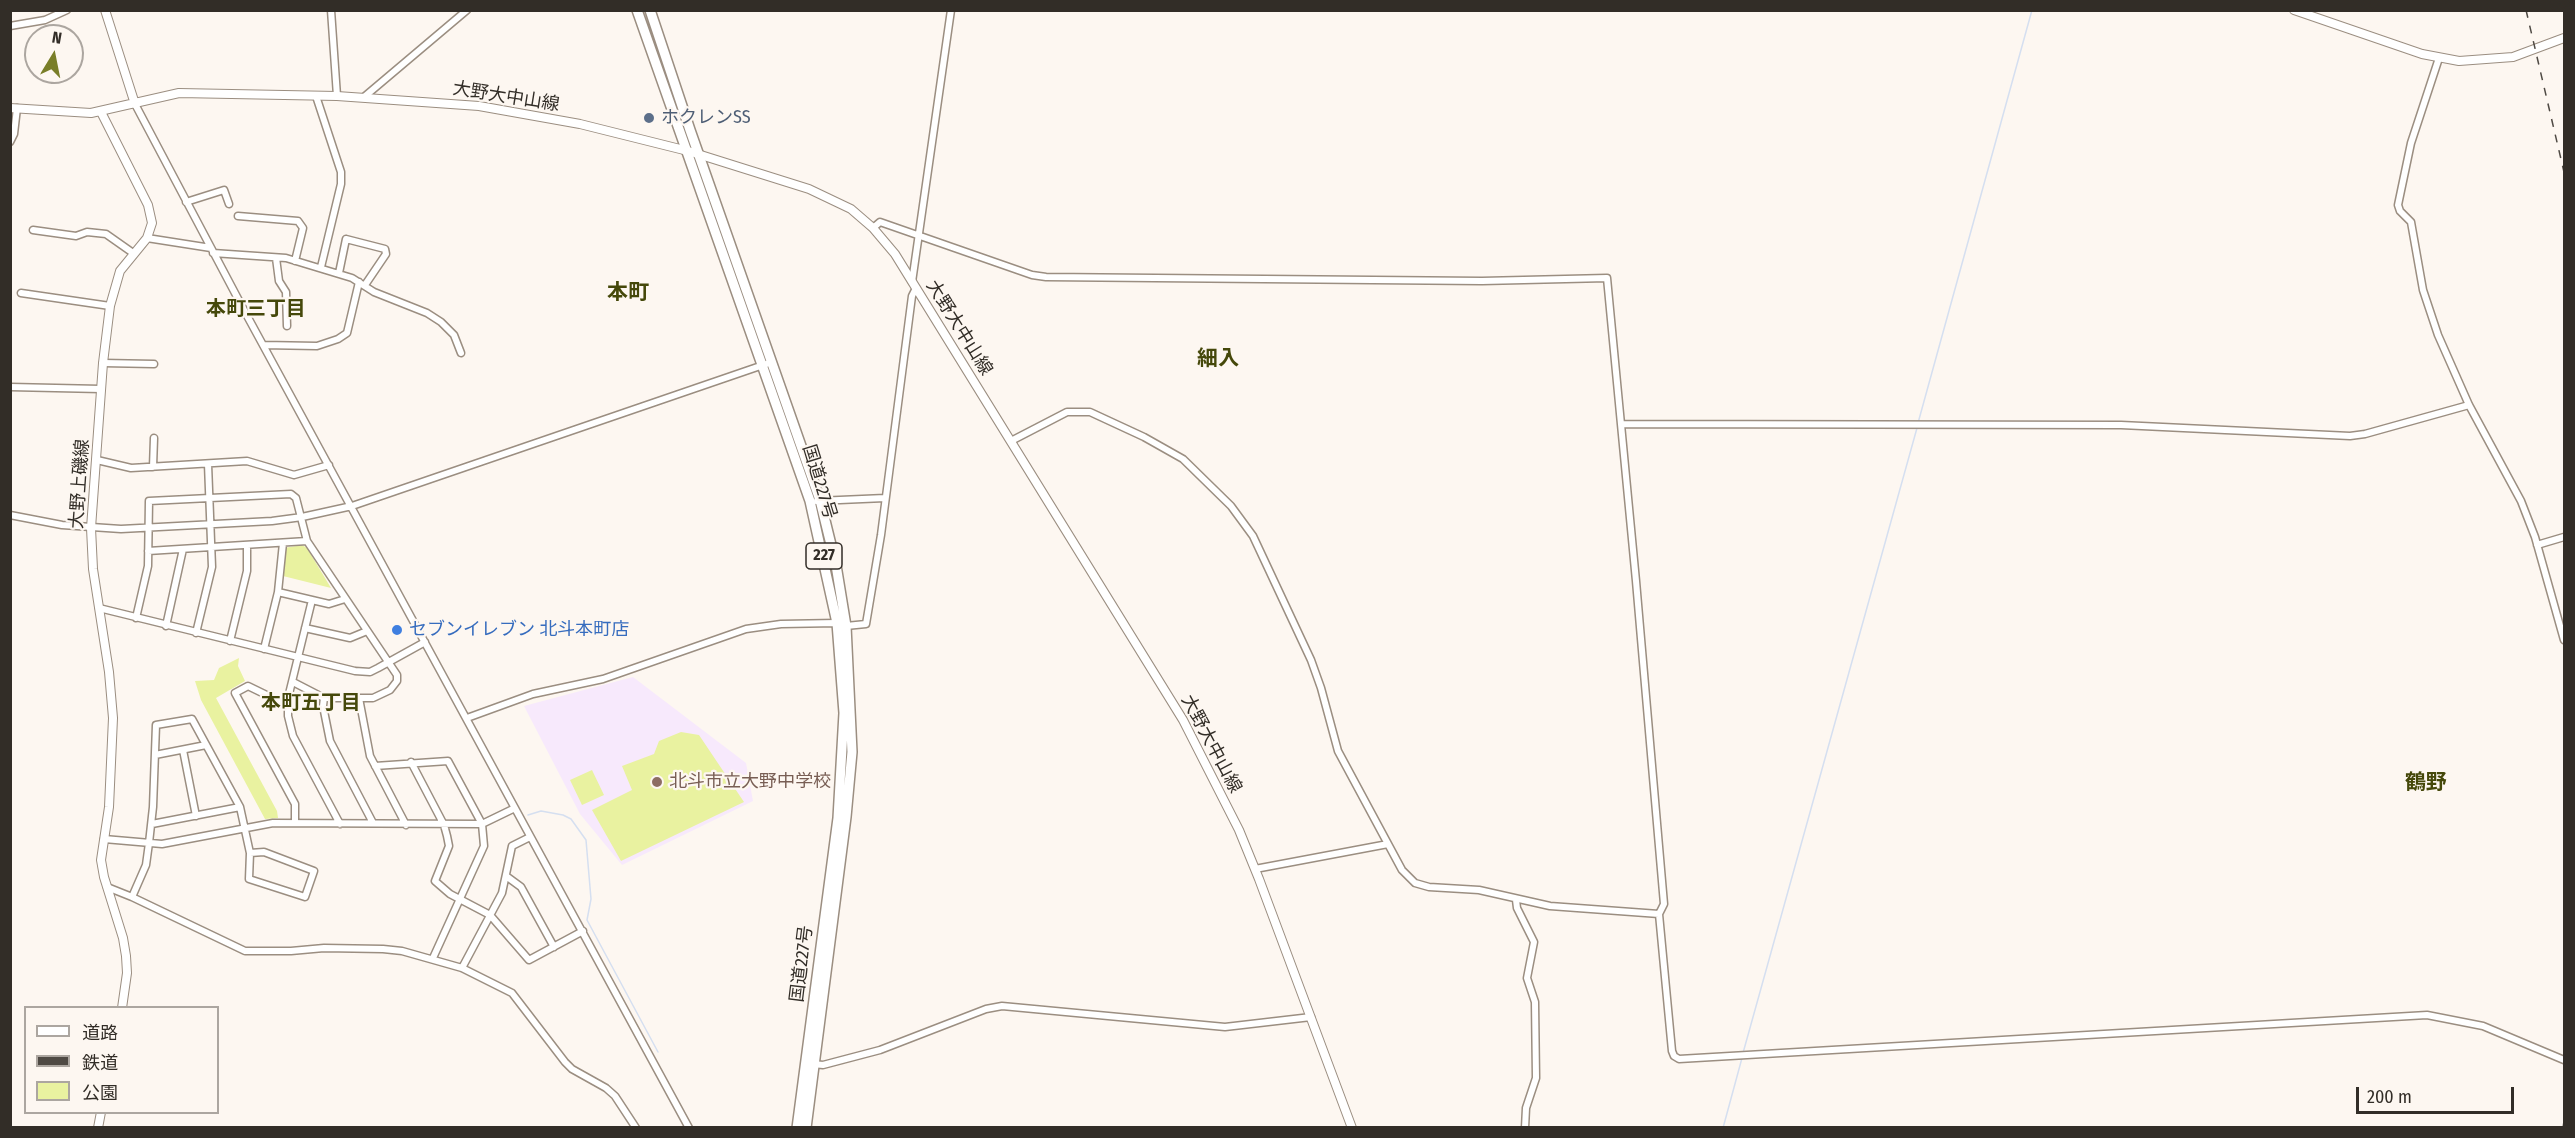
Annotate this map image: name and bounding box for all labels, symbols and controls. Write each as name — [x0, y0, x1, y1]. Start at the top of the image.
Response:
north arrow — [24, 24, 84, 84]
text: N — [50, 28, 63, 48]
street label: 大野大中山線 — [451, 78, 561, 116]
place label: ホクレンSS — [661, 107, 751, 129]
marker: ホクレンSS — [642, 111, 656, 125]
street label: 大野大中山線 — [921, 276, 997, 380]
district label: 本町 — [607, 280, 649, 306]
district label: 本町三丁目 — [206, 297, 306, 321]
district label: 細入 — [1197, 346, 1239, 372]
street label: 大野上磯線 — [66, 438, 94, 530]
street label: 国道227号 — [797, 442, 841, 522]
road number: 227 — [806, 543, 842, 569]
place label: セブンイレブン 北斗本町店 — [409, 619, 629, 641]
marker: セブンイレブン 北斗本町店 — [390, 623, 404, 637]
district label: 本町五丁目 — [261, 691, 361, 715]
street label: 大野大中山線 — [1176, 691, 1246, 797]
district label: 鶴野 — [2405, 770, 2447, 796]
place label: 北斗市立大野中学校 — [669, 771, 831, 793]
marker: 北斗市立大野中学校 — [650, 775, 664, 789]
street label: 国道227号 — [787, 924, 817, 1004]
legend — [24, 1006, 219, 1114]
text: 道路 — [82, 1022, 118, 1044]
text: 鉄道 — [82, 1052, 118, 1074]
scale bar — [2359, 1075, 2516, 1113]
text: 公園 — [82, 1082, 118, 1104]
text: 200 m — [2367, 1086, 2412, 1108]

